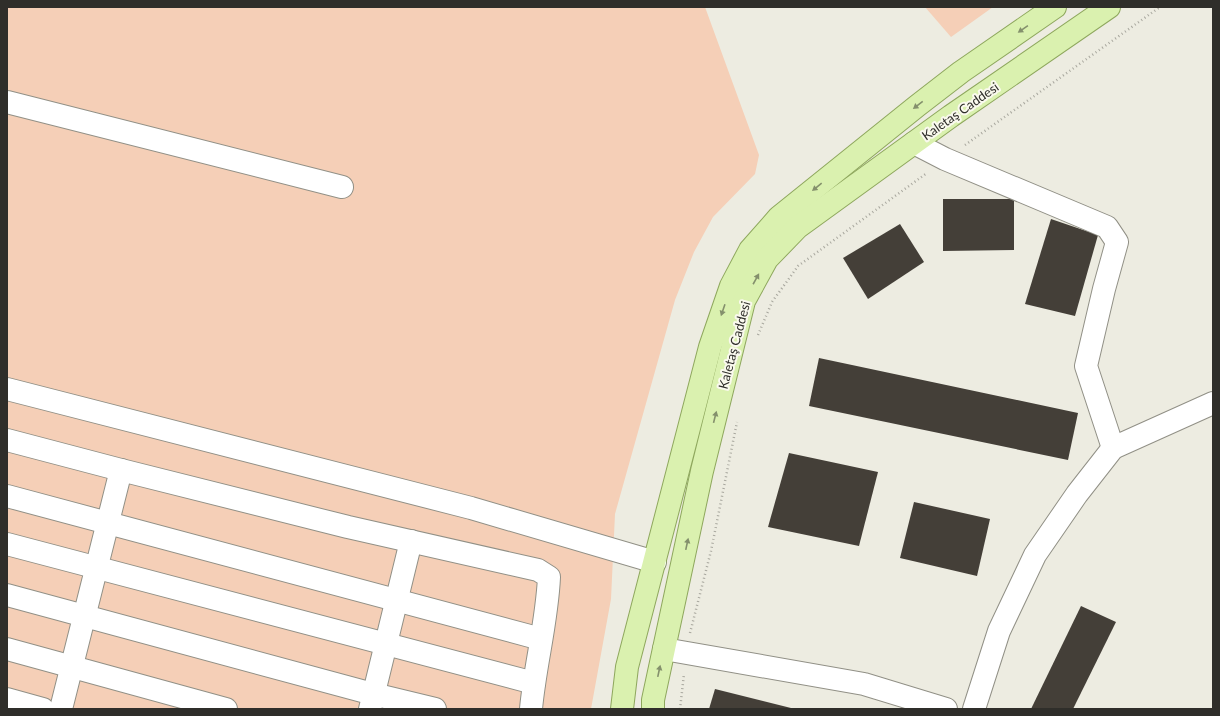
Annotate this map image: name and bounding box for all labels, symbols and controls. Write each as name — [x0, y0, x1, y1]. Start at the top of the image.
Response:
one-way arrow — [1018, 25, 1028, 33]
street label: Kaletaş Caddesi — [918, 79, 1002, 143]
one-way arrow — [912, 101, 923, 110]
one-way arrow — [811, 182, 822, 191]
one-way arrow — [752, 274, 759, 285]
street label: Kaletaş Caddesi — [715, 299, 753, 391]
one-way arrow — [720, 304, 726, 316]
one-way arrow — [713, 411, 719, 423]
one-way arrow — [684, 537, 690, 550]
one-way arrow — [657, 665, 663, 677]

